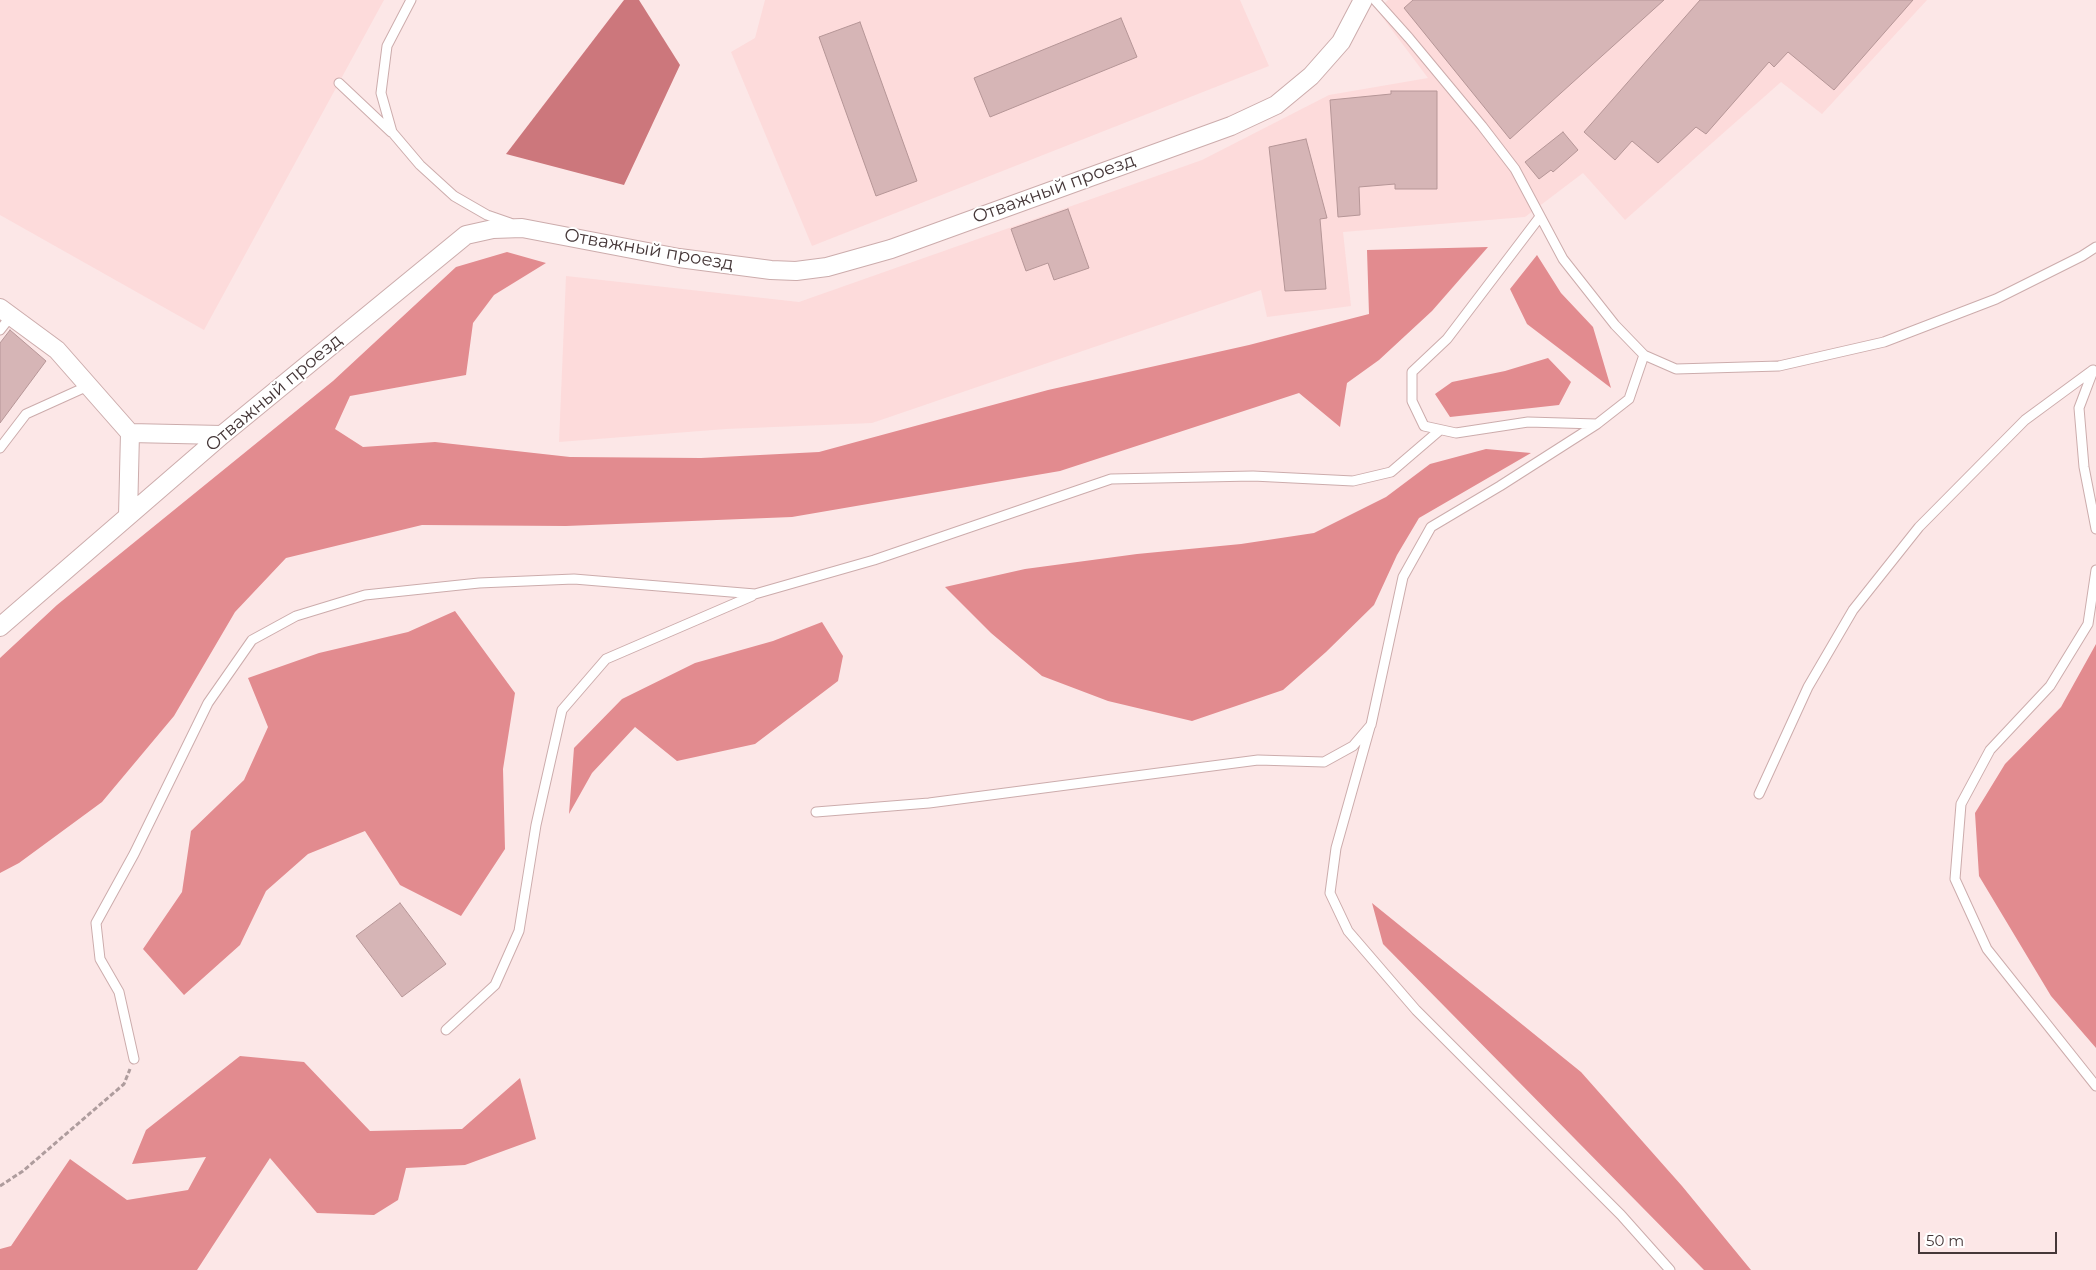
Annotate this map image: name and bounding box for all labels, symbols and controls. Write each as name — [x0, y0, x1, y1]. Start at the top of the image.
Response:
street label: Отважный проезд — [970, 150, 1138, 228]
street label: Отважный проезд — [563, 224, 735, 276]
street label: Отважный проезд — [201, 330, 347, 456]
scale bar — [1921, 1222, 2060, 1254]
text: 50 m — [1926, 1231, 1964, 1250]

